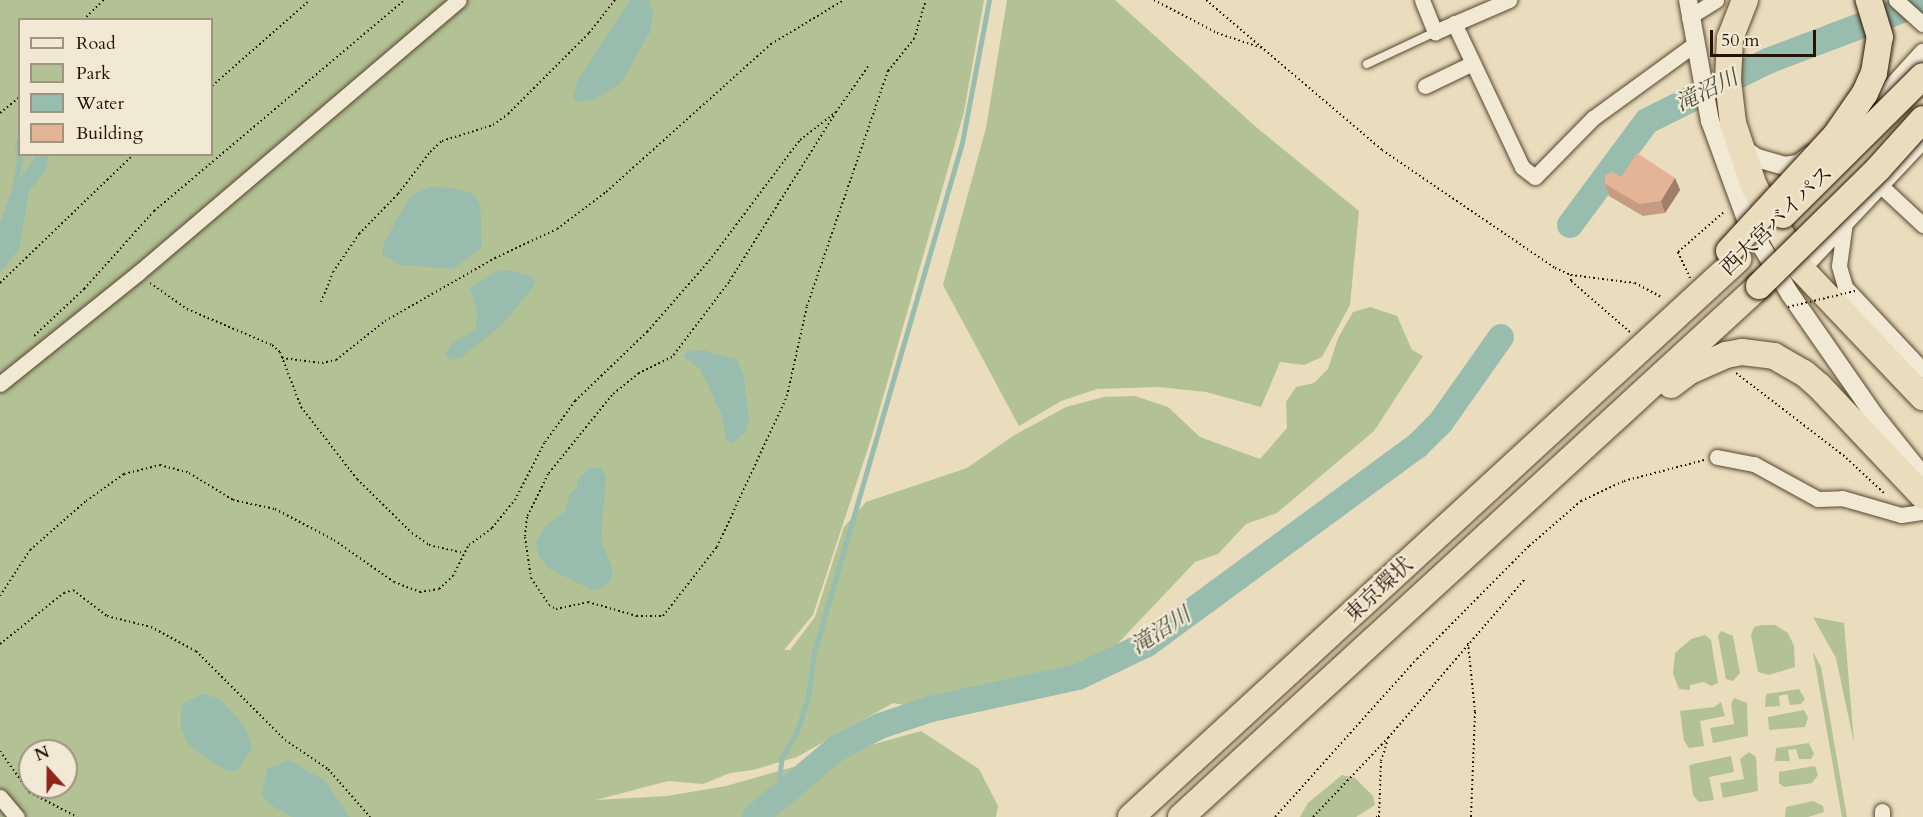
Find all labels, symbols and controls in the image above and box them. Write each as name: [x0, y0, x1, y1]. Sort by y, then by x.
legend: [18, 18, 213, 156]
scale bar: [1713, 18, 1820, 56]
text: 50 m: [1721, 28, 1760, 53]
text: Road: [76, 31, 116, 56]
text: Park: [76, 61, 111, 86]
water label: 滝沼川: [1672, 65, 1742, 117]
text: Water: [76, 91, 124, 116]
text: Building: [76, 121, 143, 146]
street label: 西大宮バイパス: [1715, 161, 1839, 281]
street label: 東京環状: [1340, 552, 1418, 628]
water label: 滝沼川: [1126, 602, 1196, 660]
north arrow: [18, 739, 78, 799]
text: N: [32, 741, 53, 767]

